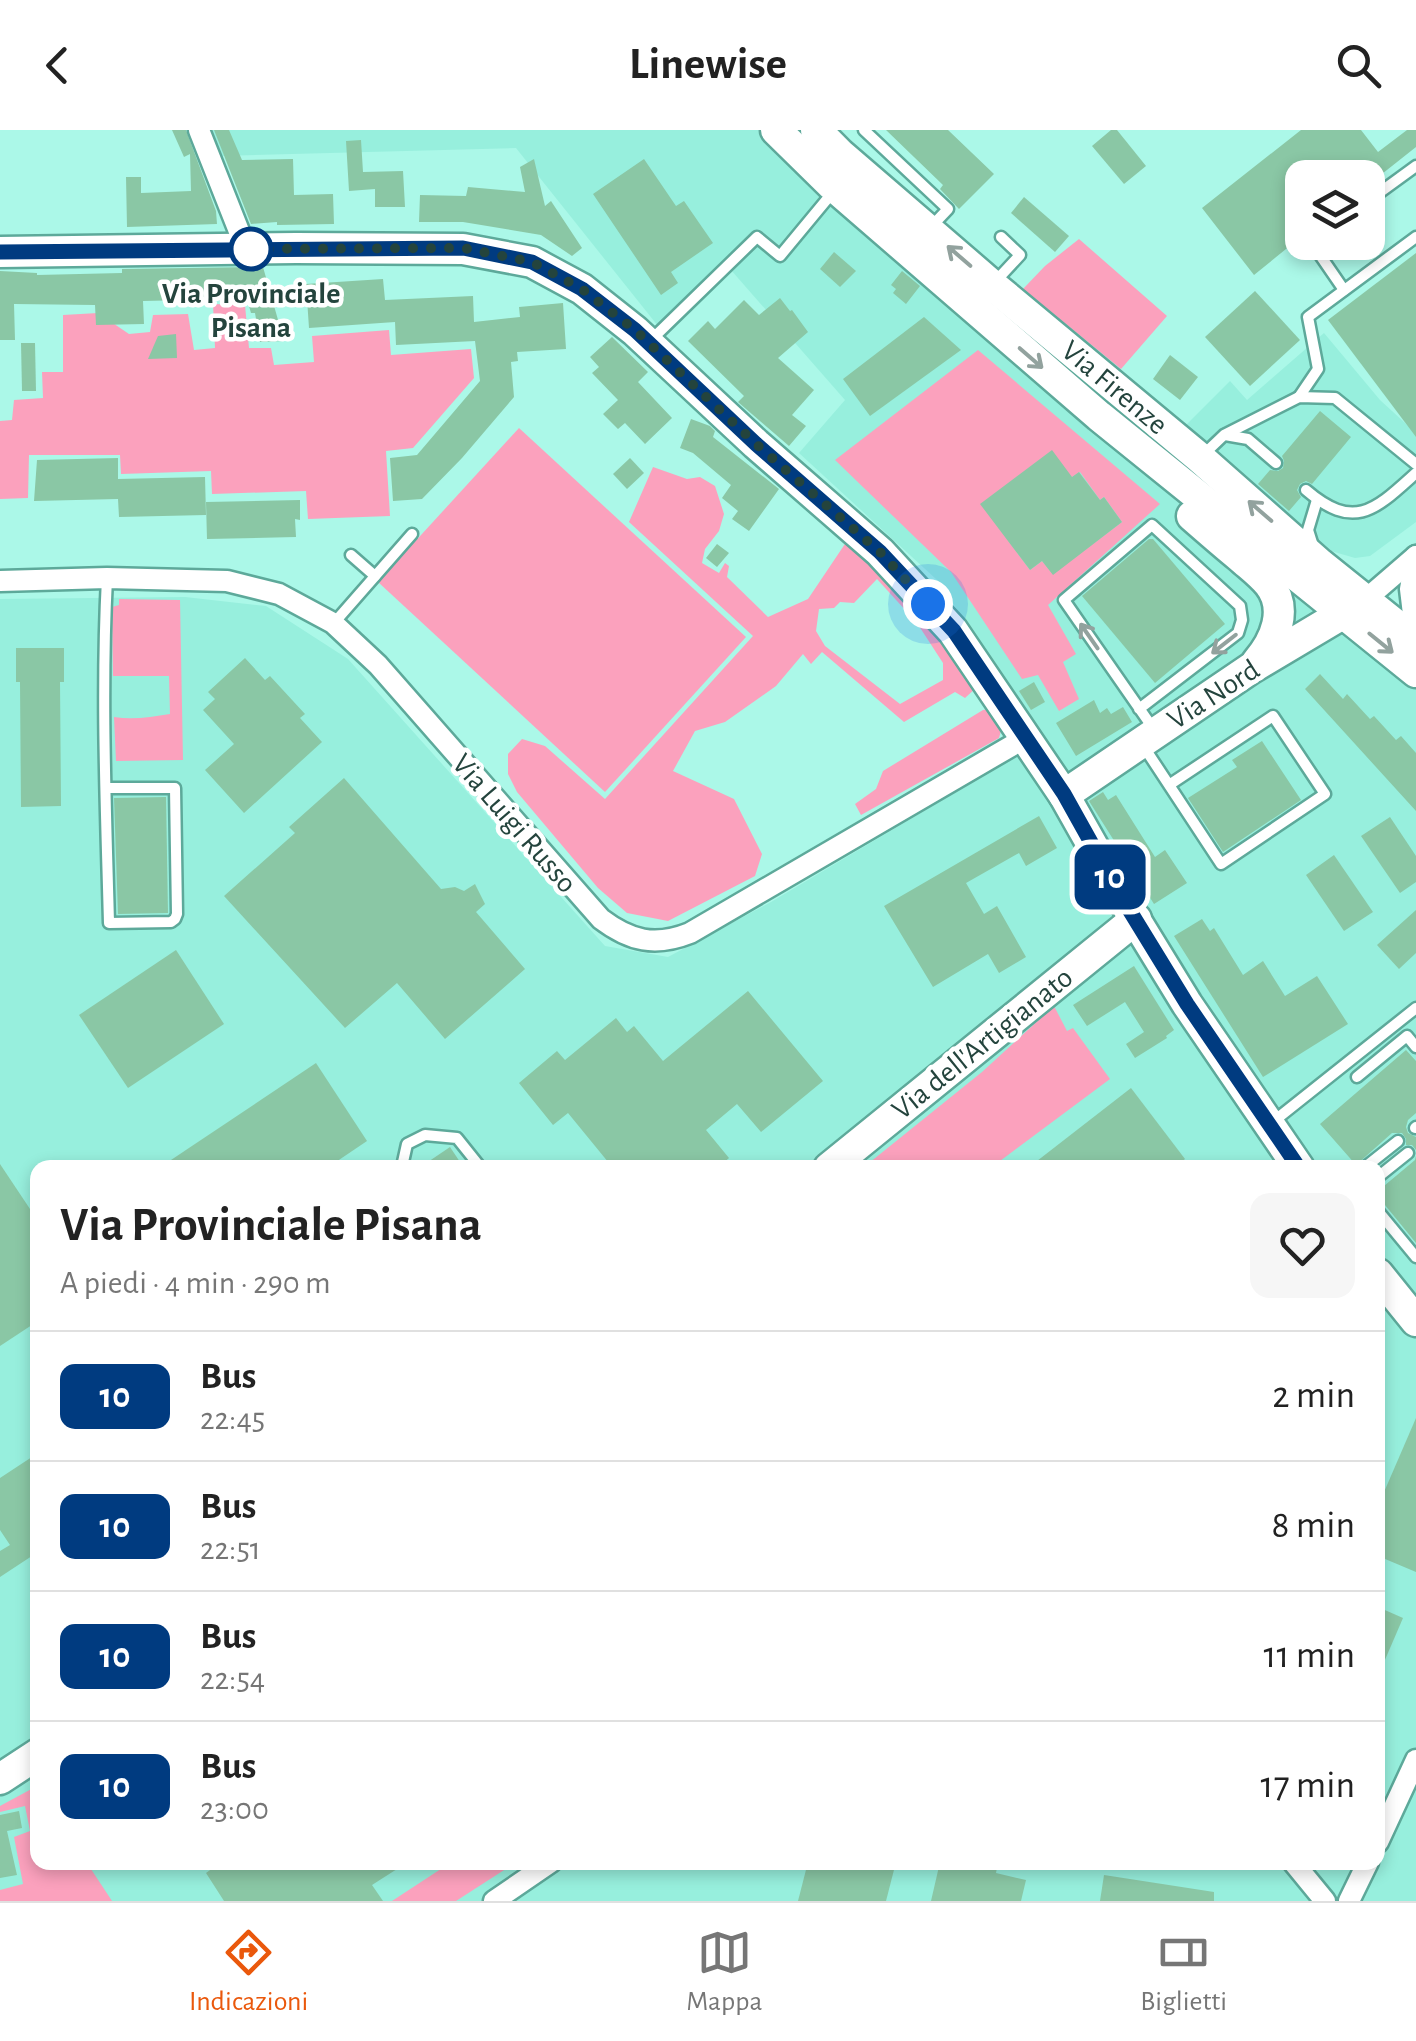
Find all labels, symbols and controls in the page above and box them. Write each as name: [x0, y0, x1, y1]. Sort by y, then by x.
icon: back: [30, 38, 85, 93]
icon: search: [1331, 38, 1386, 93]
text: Linewise: [629, 42, 787, 87]
map controls: [1285, 160, 1385, 260]
button: layers: [1285, 160, 1385, 260]
marker: Via Provinciale Pisana: [230, 228, 272, 270]
one-way arrow: [947, 245, 972, 268]
place label: Via Provinciale Pisana: [162, 279, 340, 343]
street label: Via Firenze: [1056, 335, 1173, 440]
one-way arrow: [1018, 346, 1044, 368]
one-way arrow: [1248, 500, 1273, 523]
your location: [903, 579, 953, 629]
one-way arrow: [1079, 623, 1100, 650]
one-way arrow: [1367, 632, 1393, 654]
one-way arrow: [1211, 633, 1238, 654]
street label: Via Nord: [1162, 654, 1265, 735]
street label: Via Luigi Russo: [446, 748, 582, 899]
line badge: 10: [1065, 844, 1155, 910]
text: 10: [1095, 860, 1125, 895]
street label: Via dell'Artigianato: [887, 962, 1079, 1125]
button: heart: [1250, 1193, 1355, 1298]
text: Via Provinciale Pisana: [60, 1202, 482, 1250]
text: A piedi · 4 min · 290 m: [60, 1267, 331, 1299]
text: Bus: [200, 1358, 256, 1396]
text: 2 min: [1272, 1377, 1355, 1415]
text: 10: [100, 1379, 130, 1414]
text: 22:45: [200, 1403, 265, 1435]
text: Bus: [200, 1488, 256, 1526]
text: 8 min: [1272, 1507, 1355, 1545]
text: 10: [100, 1509, 130, 1544]
text: 22:51: [200, 1533, 261, 1565]
text: Bus: [200, 1618, 256, 1656]
text: 11 min: [1263, 1637, 1355, 1675]
text: 10: [100, 1639, 130, 1674]
text: 22:54: [200, 1663, 265, 1695]
text: Bus: [200, 1748, 256, 1786]
text: 17 min: [1261, 1767, 1355, 1805]
text: 10: [100, 1769, 130, 1804]
text: 23:00: [200, 1793, 269, 1825]
tab: Indicazioni: [189, 1925, 308, 2019]
tab: Mappa: [686, 1925, 762, 2019]
tab: Biglietti: [1140, 1925, 1227, 2019]

